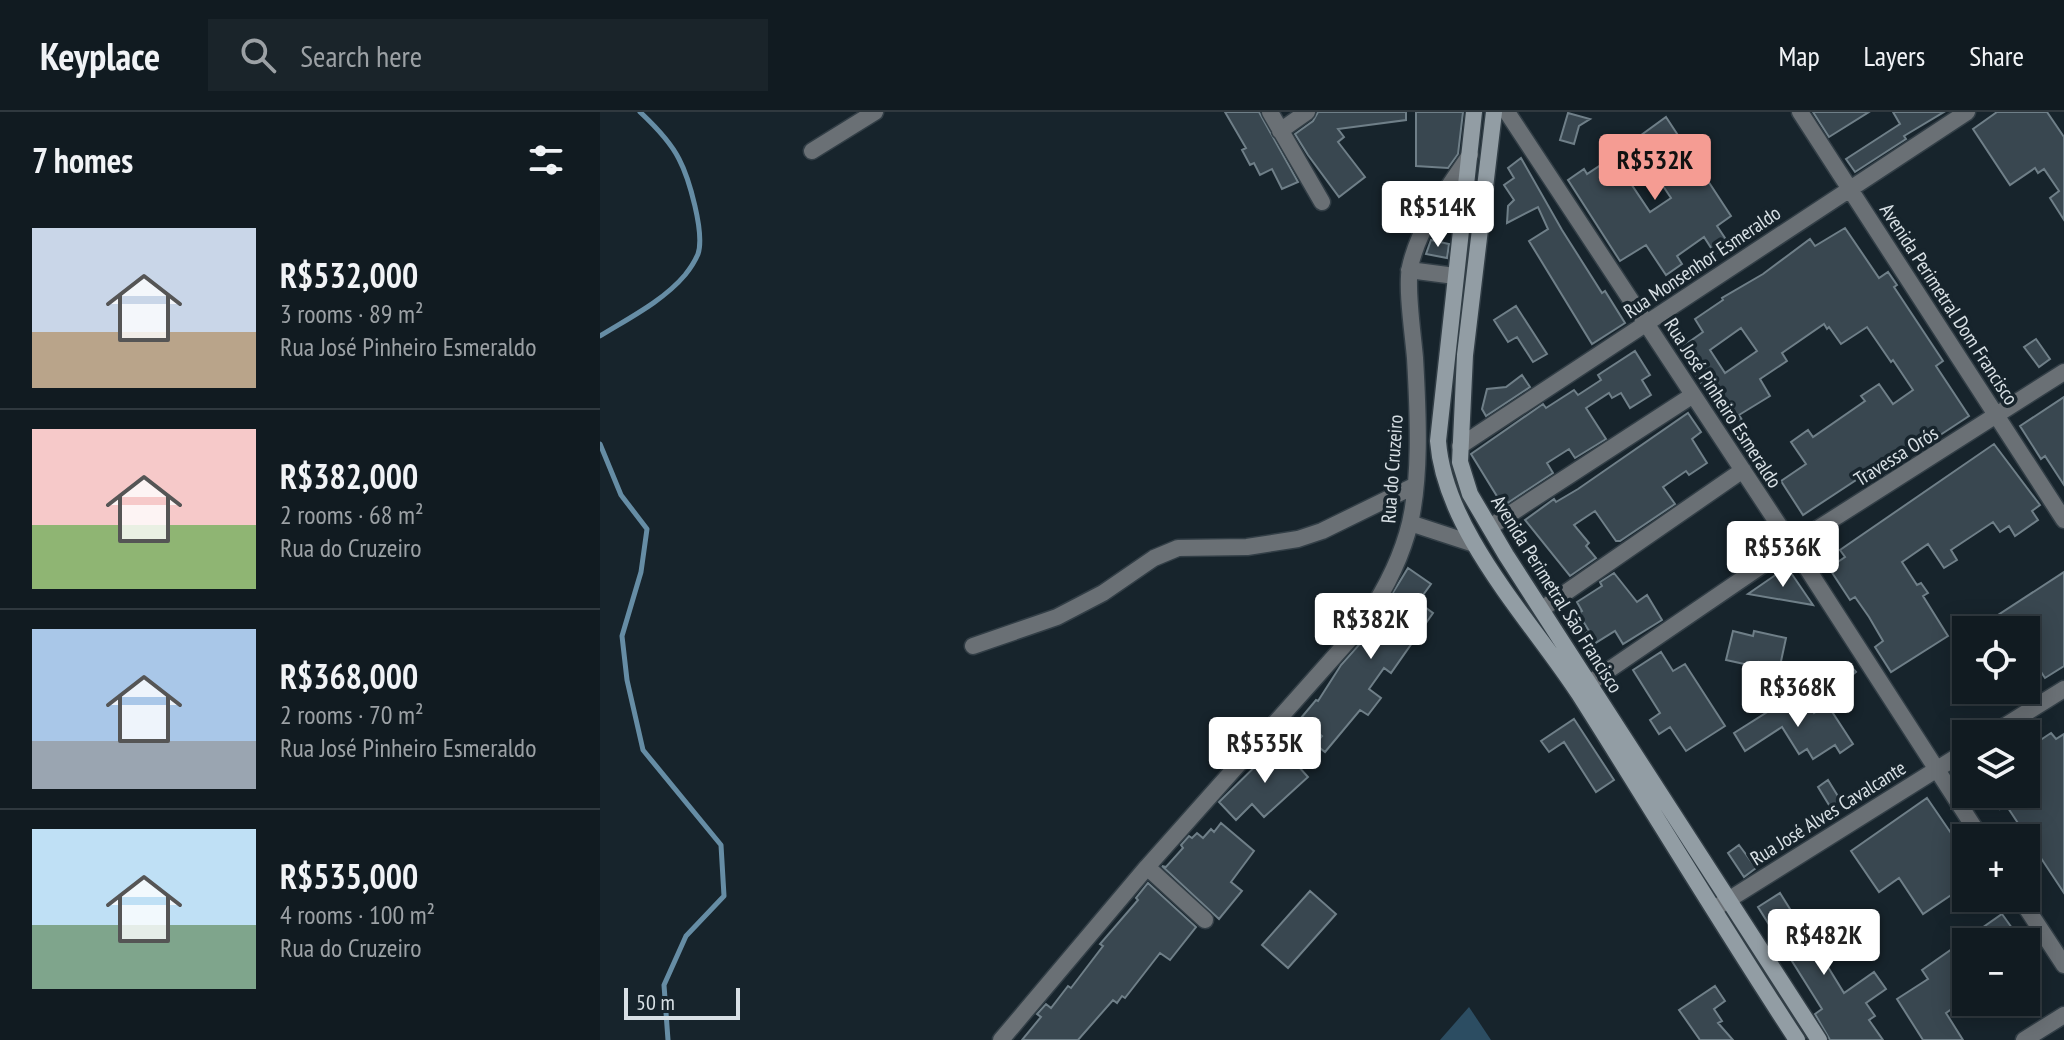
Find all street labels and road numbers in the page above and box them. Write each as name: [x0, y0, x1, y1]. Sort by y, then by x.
street label: Avenida Perimetral Dom Francisco: [1874, 198, 2024, 410]
street label: Rua Monsenhor Esmeraldo: [1619, 200, 1785, 324]
street label: Rua José Pinheiro Esmeraldo: [1658, 313, 1788, 493]
street label: Rua do Cruzeiro: [1375, 414, 1409, 524]
street label: Travessa Orós: [1849, 420, 1943, 492]
street label: Avenida Perimetral São Francisco: [1486, 490, 1628, 698]
street label: Rua José Alves Cavalcante: [1745, 755, 1911, 871]

